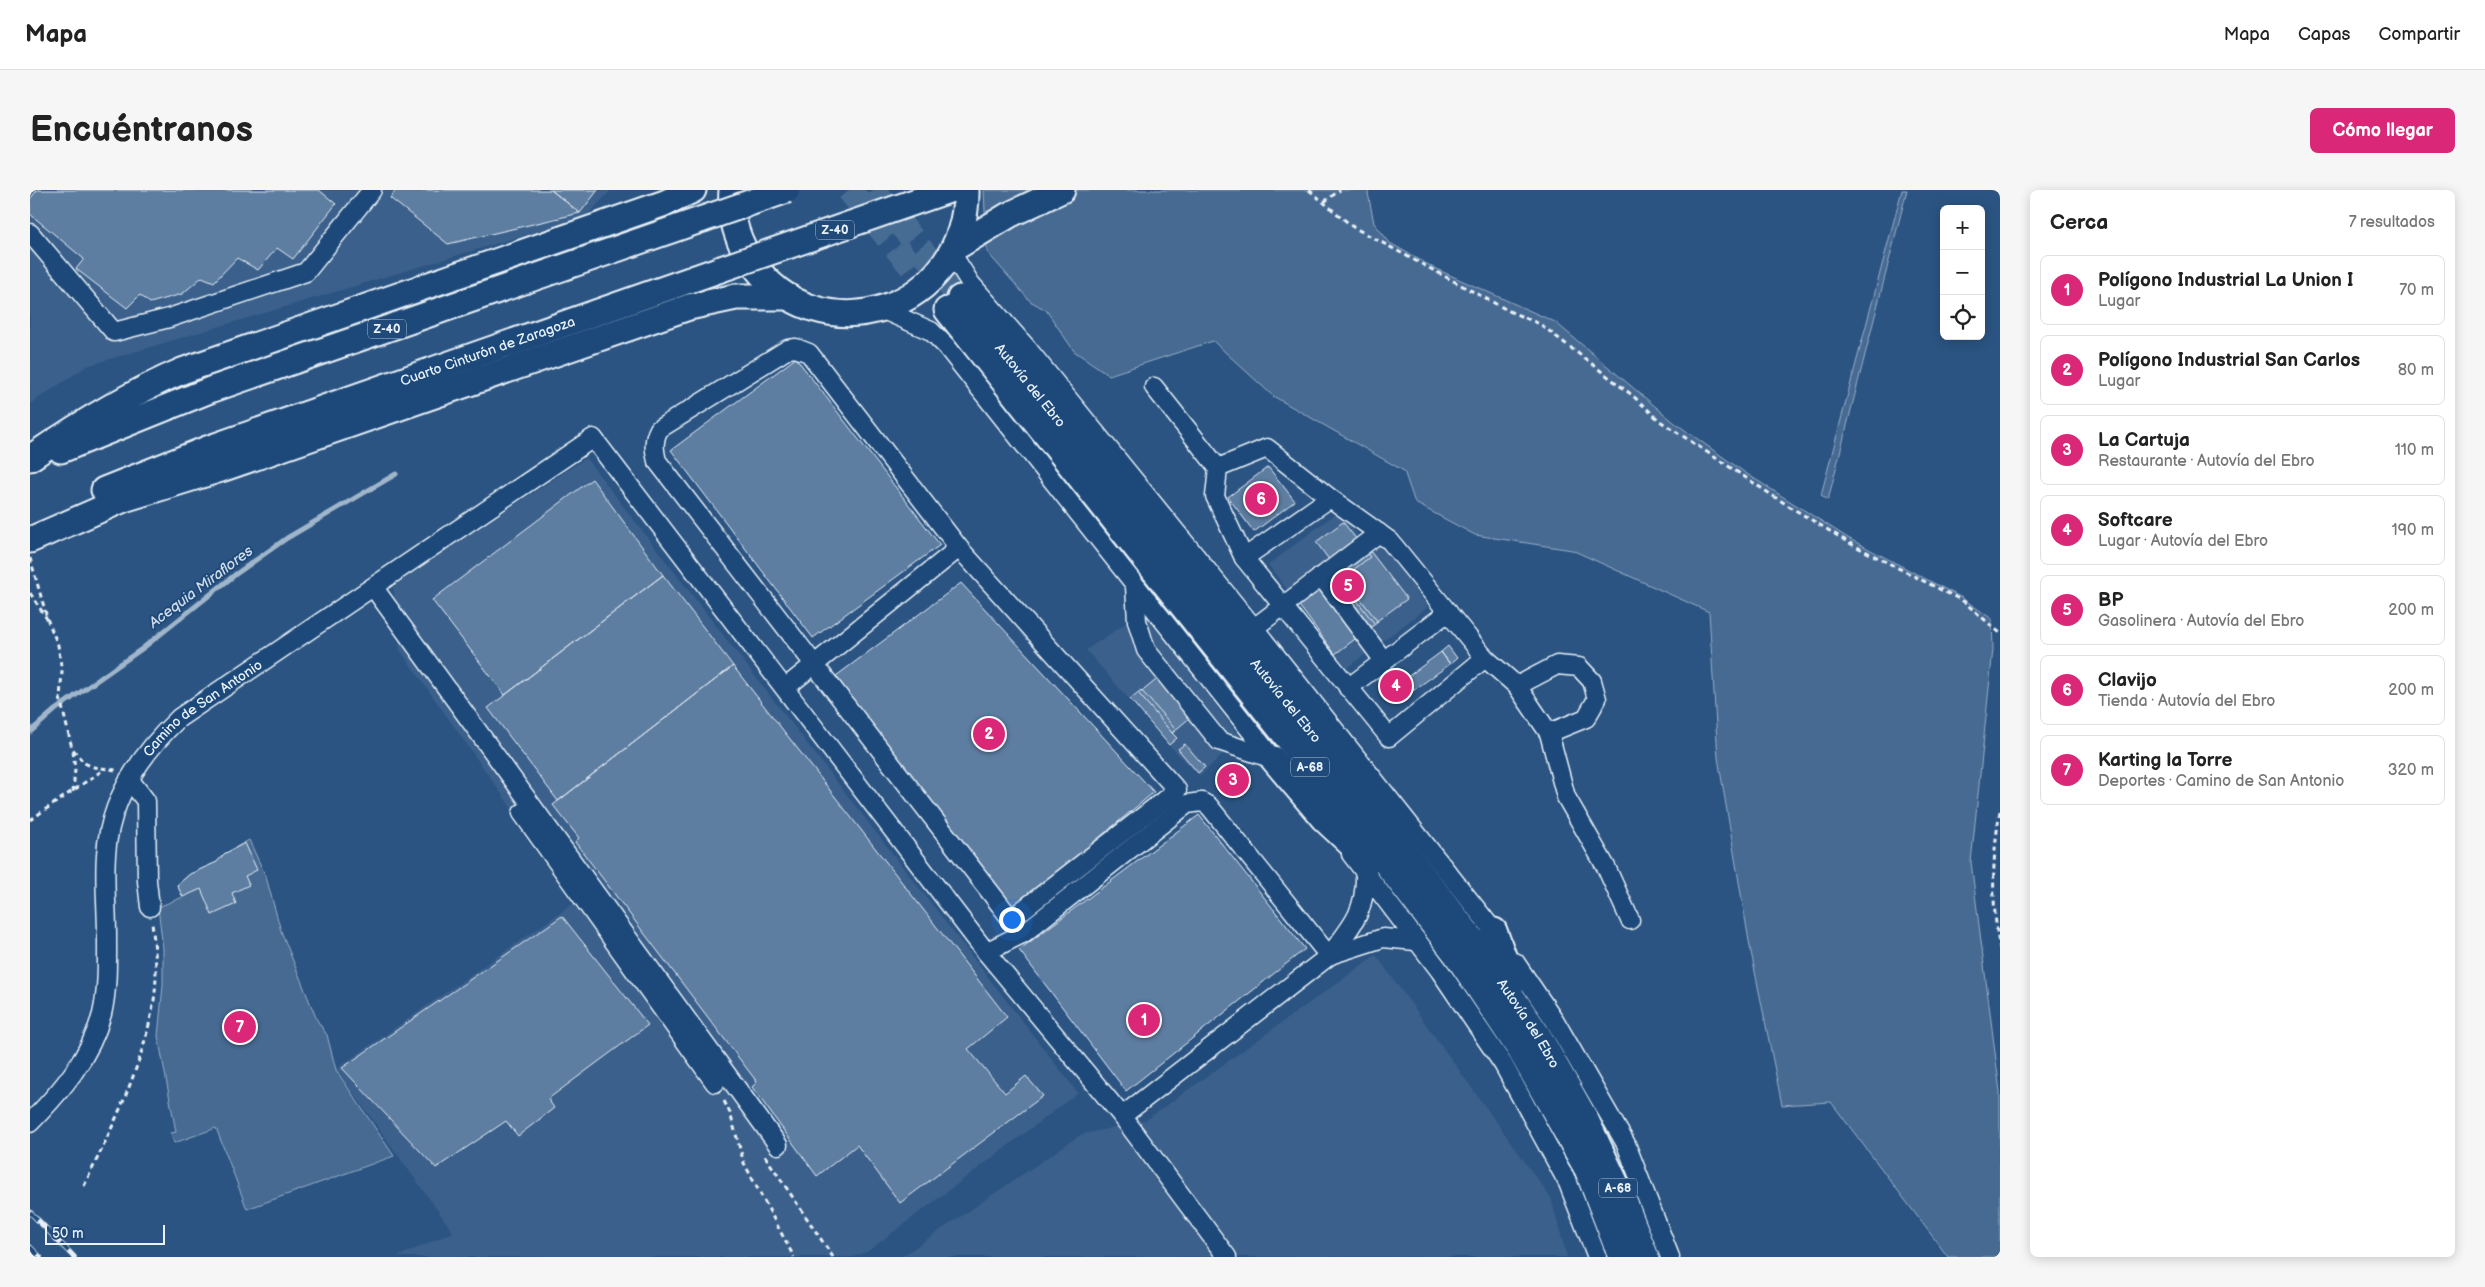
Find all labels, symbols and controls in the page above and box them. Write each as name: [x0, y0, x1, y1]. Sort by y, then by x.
text: Mapa: [25, 20, 87, 49]
text: Mapa: [2224, 24, 2270, 45]
text: Capas: [2298, 24, 2351, 45]
text: Compartir: [2379, 24, 2460, 45]
button: Cómo llegar: [2310, 108, 2455, 153]
text: Encuéntranos: [30, 109, 253, 152]
map controls: [1940, 205, 1985, 340]
button: +: [1940, 205, 1985, 250]
text: Cerca: [2050, 210, 2108, 235]
text: 7 resultados: [2349, 213, 2435, 232]
road number: Z-40: [816, 220, 854, 240]
button: −: [1940, 250, 1985, 295]
text: Polígono Industrial La Union I: [2098, 269, 2354, 292]
text: 1: [2064, 281, 2070, 300]
text: 70 m: [2399, 281, 2434, 300]
text: Lugar: [2098, 292, 2140, 311]
button: locate: [1940, 295, 1985, 340]
street label: Cuarto Cinturón de Zaragoza: [398, 312, 577, 389]
road number: Z-40: [368, 320, 406, 338]
street label: Autovía del Ebro: [992, 340, 1070, 430]
text: Polígono Industrial San Carlos: [2098, 349, 2360, 372]
text: 2: [2062, 361, 2072, 380]
text: 80 m: [2398, 361, 2434, 380]
text: Lugar: [2098, 372, 2140, 391]
text: La Cartuja: [2098, 429, 2190, 452]
text: 3: [2062, 441, 2072, 460]
text: 110 m: [2395, 441, 2434, 460]
text: Restaurante · Autovía del Ebro: [2098, 452, 2315, 471]
pin: 6: [1245, 480, 1277, 518]
text: Softcare: [2098, 509, 2173, 532]
text: 4: [2062, 521, 2072, 540]
text: 190 m: [2392, 521, 2434, 540]
text: Lugar · Autovía del Ebro: [2098, 532, 2268, 551]
water label: Acequia Miraflores: [144, 541, 257, 633]
pin: 5: [1332, 567, 1364, 605]
text: BP: [2098, 589, 2123, 612]
text: 5: [2062, 601, 2072, 620]
text: 200 m: [2388, 601, 2434, 620]
text: Gasolinera · Autovía del Ebro: [2098, 612, 2304, 631]
street label: Autovía del Ebro: [1247, 655, 1325, 746]
street label: Camino de San Antonio: [139, 656, 265, 760]
pin: 4: [1380, 667, 1412, 705]
text: Clavijo: [2098, 669, 2157, 692]
text: 6: [2062, 681, 2072, 700]
text: 200 m: [2388, 681, 2434, 700]
text: Tienda · Autovía del Ebro: [2098, 692, 2275, 711]
pin: 2: [973, 715, 1005, 753]
text: Karting la Torre: [2098, 749, 2232, 772]
road number: A-68: [1291, 758, 1329, 776]
pin: 3: [1217, 761, 1249, 799]
text: 7: [2063, 761, 2071, 780]
text: 320 m: [2388, 761, 2434, 780]
text: Deportes · Camino de San Antonio: [2098, 772, 2344, 791]
your location: [999, 907, 1025, 933]
street label: Autovía del Ebro: [1494, 975, 1563, 1071]
pin: 1: [1128, 1001, 1160, 1039]
pin: 7: [224, 1008, 256, 1046]
road number: A-68: [1599, 1178, 1637, 1198]
scale bar: [45, 1222, 165, 1245]
text: 50 m: [52, 1225, 84, 1242]

